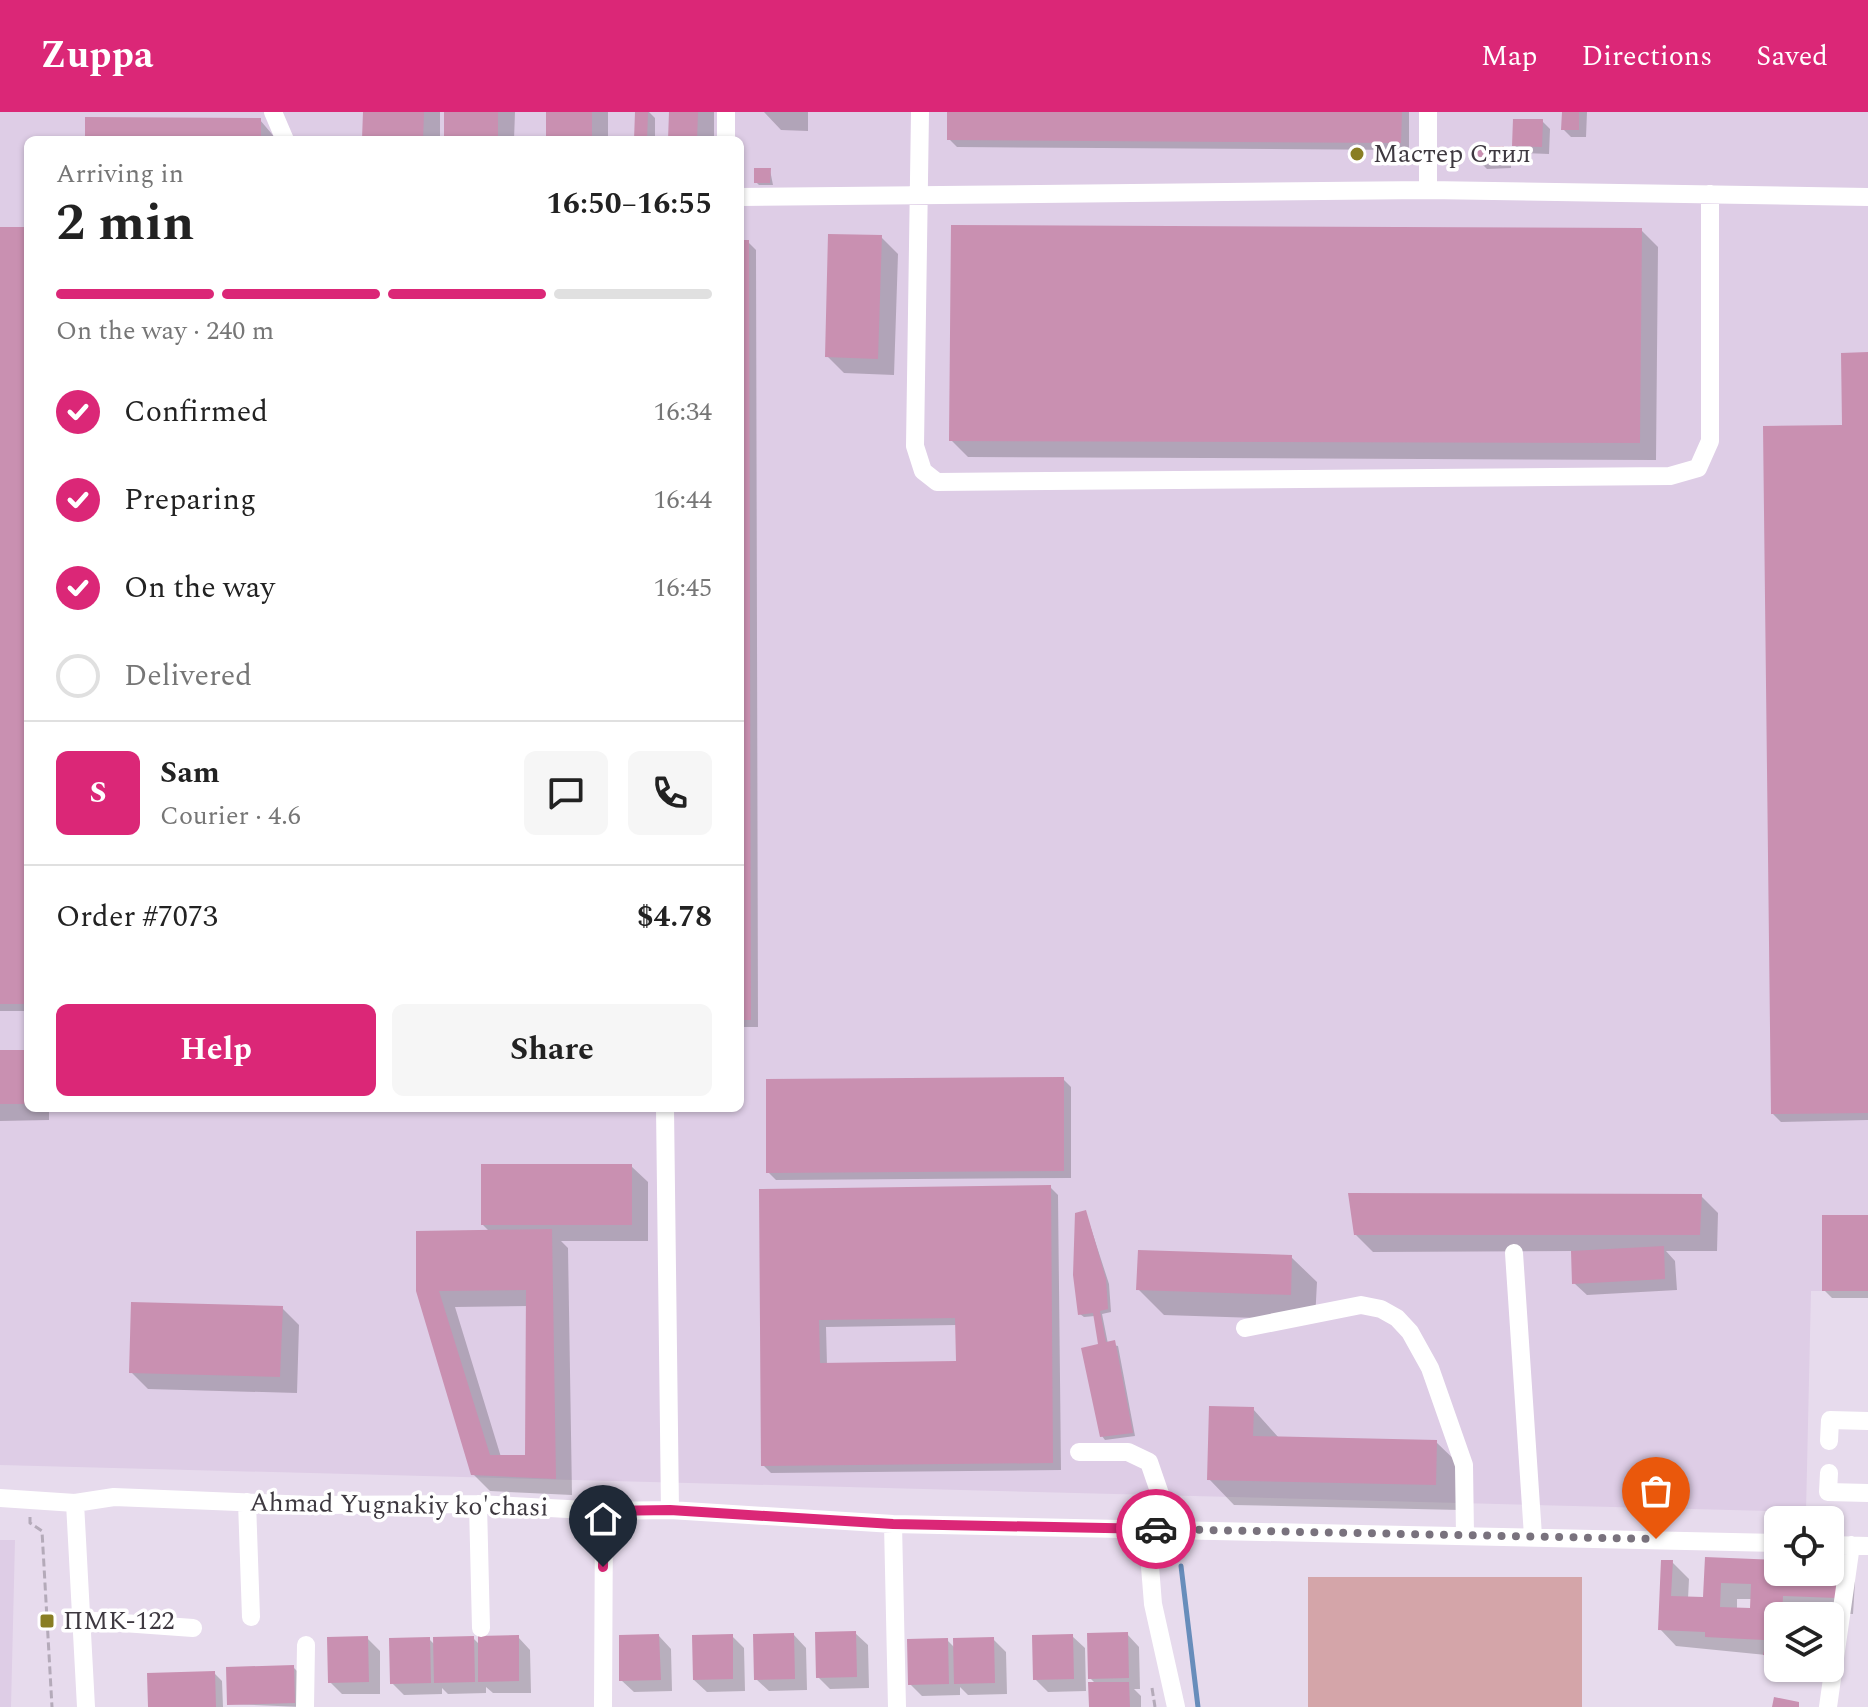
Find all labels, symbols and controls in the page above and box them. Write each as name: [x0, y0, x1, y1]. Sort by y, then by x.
text: Zuppa: [40, 27, 153, 85]
text: Map: [1481, 35, 1538, 78]
text: Directions: [1582, 35, 1712, 78]
text: Saved: [1756, 35, 1828, 78]
place label: Мастер Стил: [1373, 134, 1531, 174]
marker: Мастер Стил: [1348, 145, 1366, 163]
text: Arriving in: [56, 154, 184, 194]
text: 16:50–16:55: [546, 181, 712, 227]
text: 2 min: [56, 184, 194, 263]
text: On the way · 240 m: [56, 311, 274, 351]
text: Confirmed: [124, 389, 268, 435]
icon: check: [56, 390, 100, 434]
text: 16:34: [653, 392, 712, 432]
text: Preparing: [124, 477, 256, 523]
icon: check: [56, 478, 100, 522]
text: 16:44: [653, 480, 712, 520]
text: On the way: [124, 565, 275, 611]
icon: check: [56, 566, 100, 610]
text: 16:45: [653, 568, 712, 608]
text: Delivered: [124, 653, 252, 699]
text: Sam: [160, 750, 220, 796]
button: chat: [524, 751, 608, 835]
button: phone: [628, 751, 712, 835]
text: S: [89, 770, 107, 816]
text: Courier · 4.6: [160, 796, 301, 836]
text: Order #7073: [56, 894, 218, 940]
text: $4.78: [637, 894, 712, 940]
button: Help: [56, 1004, 376, 1096]
button: Share: [392, 1004, 712, 1096]
pin: [1622, 1457, 1690, 1539]
icon: bag: [1634, 1469, 1678, 1513]
street label: Ahmad Yugnakiy ko'chasi: [249, 1482, 549, 1528]
pin: [569, 1485, 637, 1567]
courier: [1116, 1489, 1196, 1569]
icon: home: [581, 1497, 625, 1541]
map controls: [1764, 1506, 1844, 1682]
button: locate: [1764, 1506, 1844, 1586]
icon: car: [1134, 1507, 1178, 1551]
place label: ПМК-122: [63, 1601, 175, 1641]
button: layers: [1764, 1602, 1844, 1682]
marker: ПМК-122: [38, 1612, 56, 1630]

